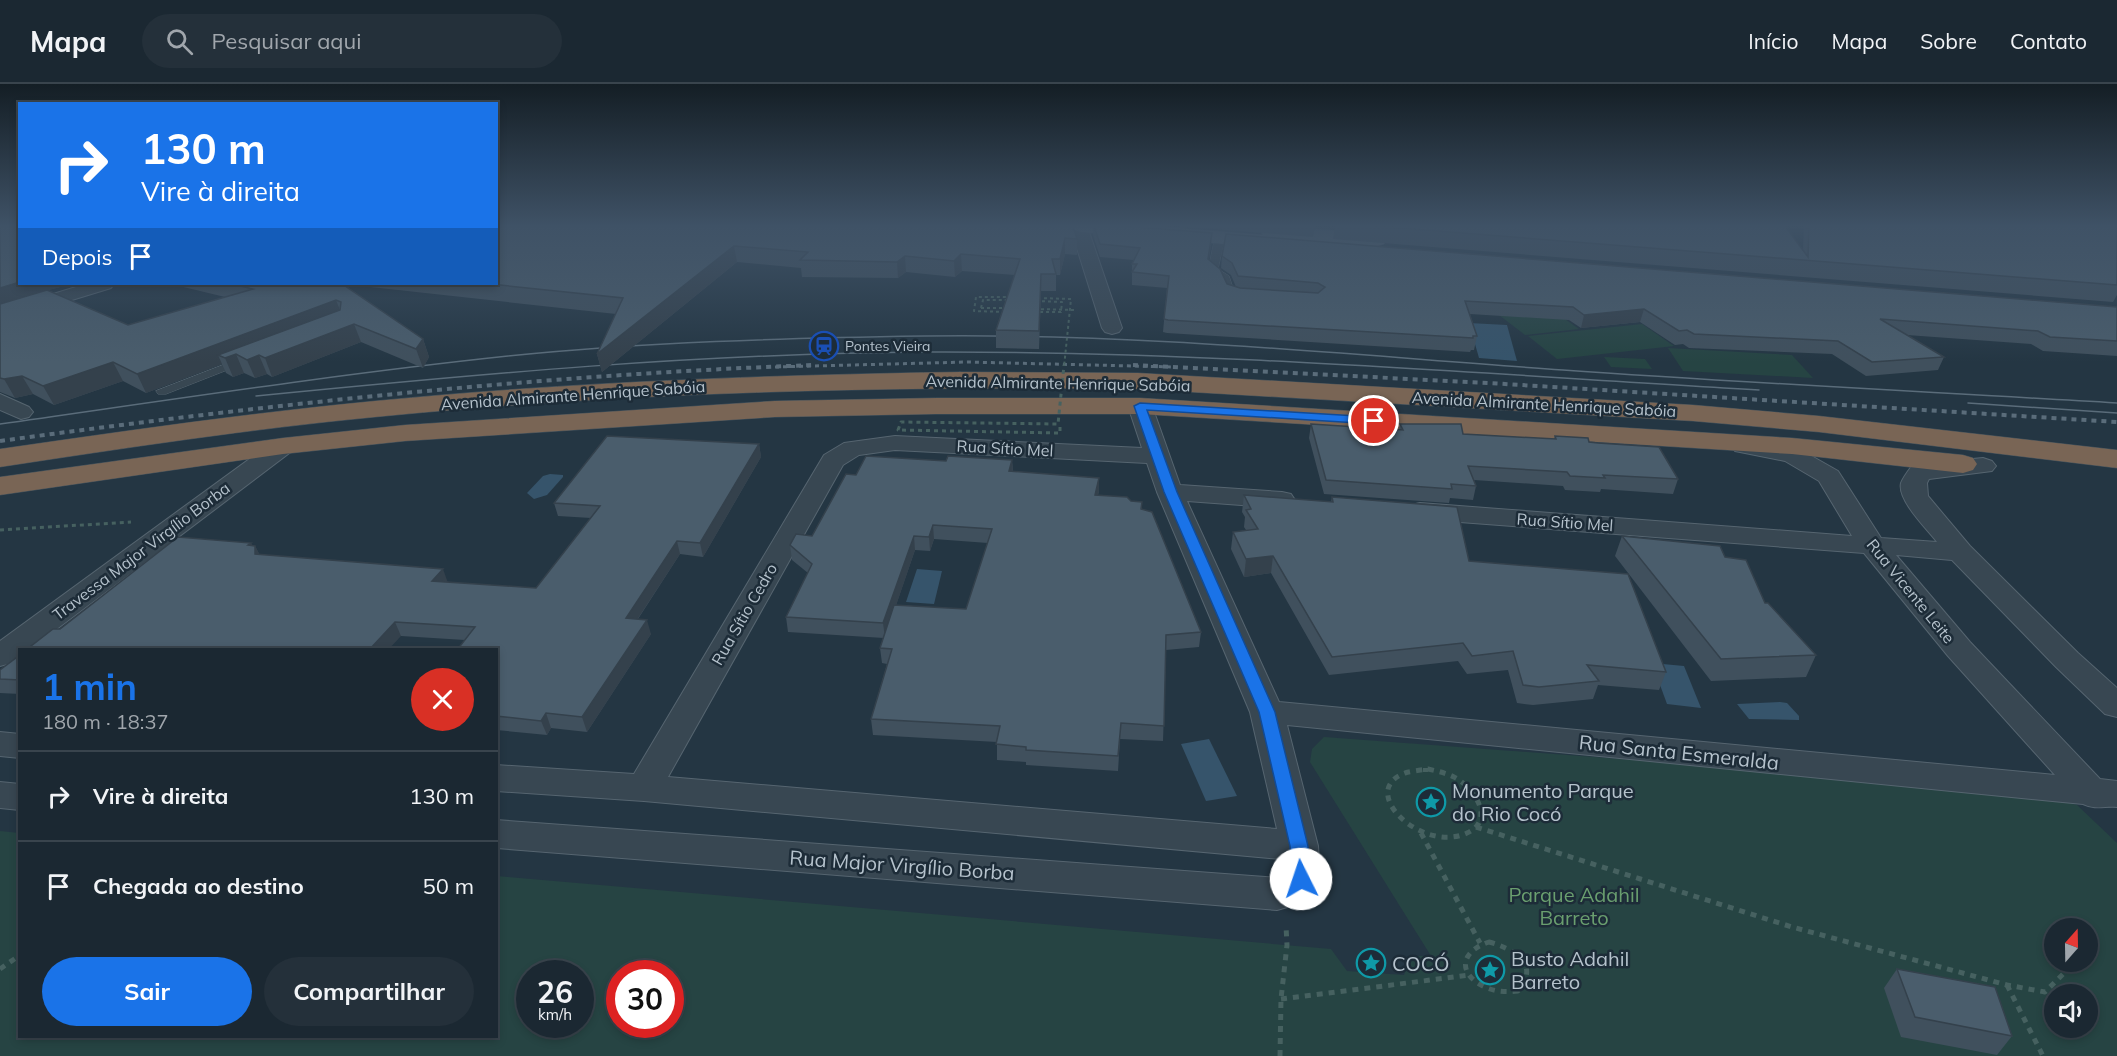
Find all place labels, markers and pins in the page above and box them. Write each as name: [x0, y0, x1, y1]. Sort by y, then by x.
station icon: Pontes Vieira: [808, 330, 840, 362]
place label: Pontes Vieira: [845, 337, 931, 355]
pin: [1348, 395, 1399, 446]
place label: Monumento Parque do Rio Cocó: [1452, 778, 1634, 826]
place icon: Monumento Parque do Rio Cocó: [1415, 786, 1447, 818]
place label: Busto Adahil Barreto: [1511, 946, 1629, 994]
place icon: COCÓ: [1355, 947, 1387, 979]
place label: COCÓ: [1392, 951, 1449, 976]
place icon: Busto Adahil Barreto: [1474, 954, 1506, 986]

